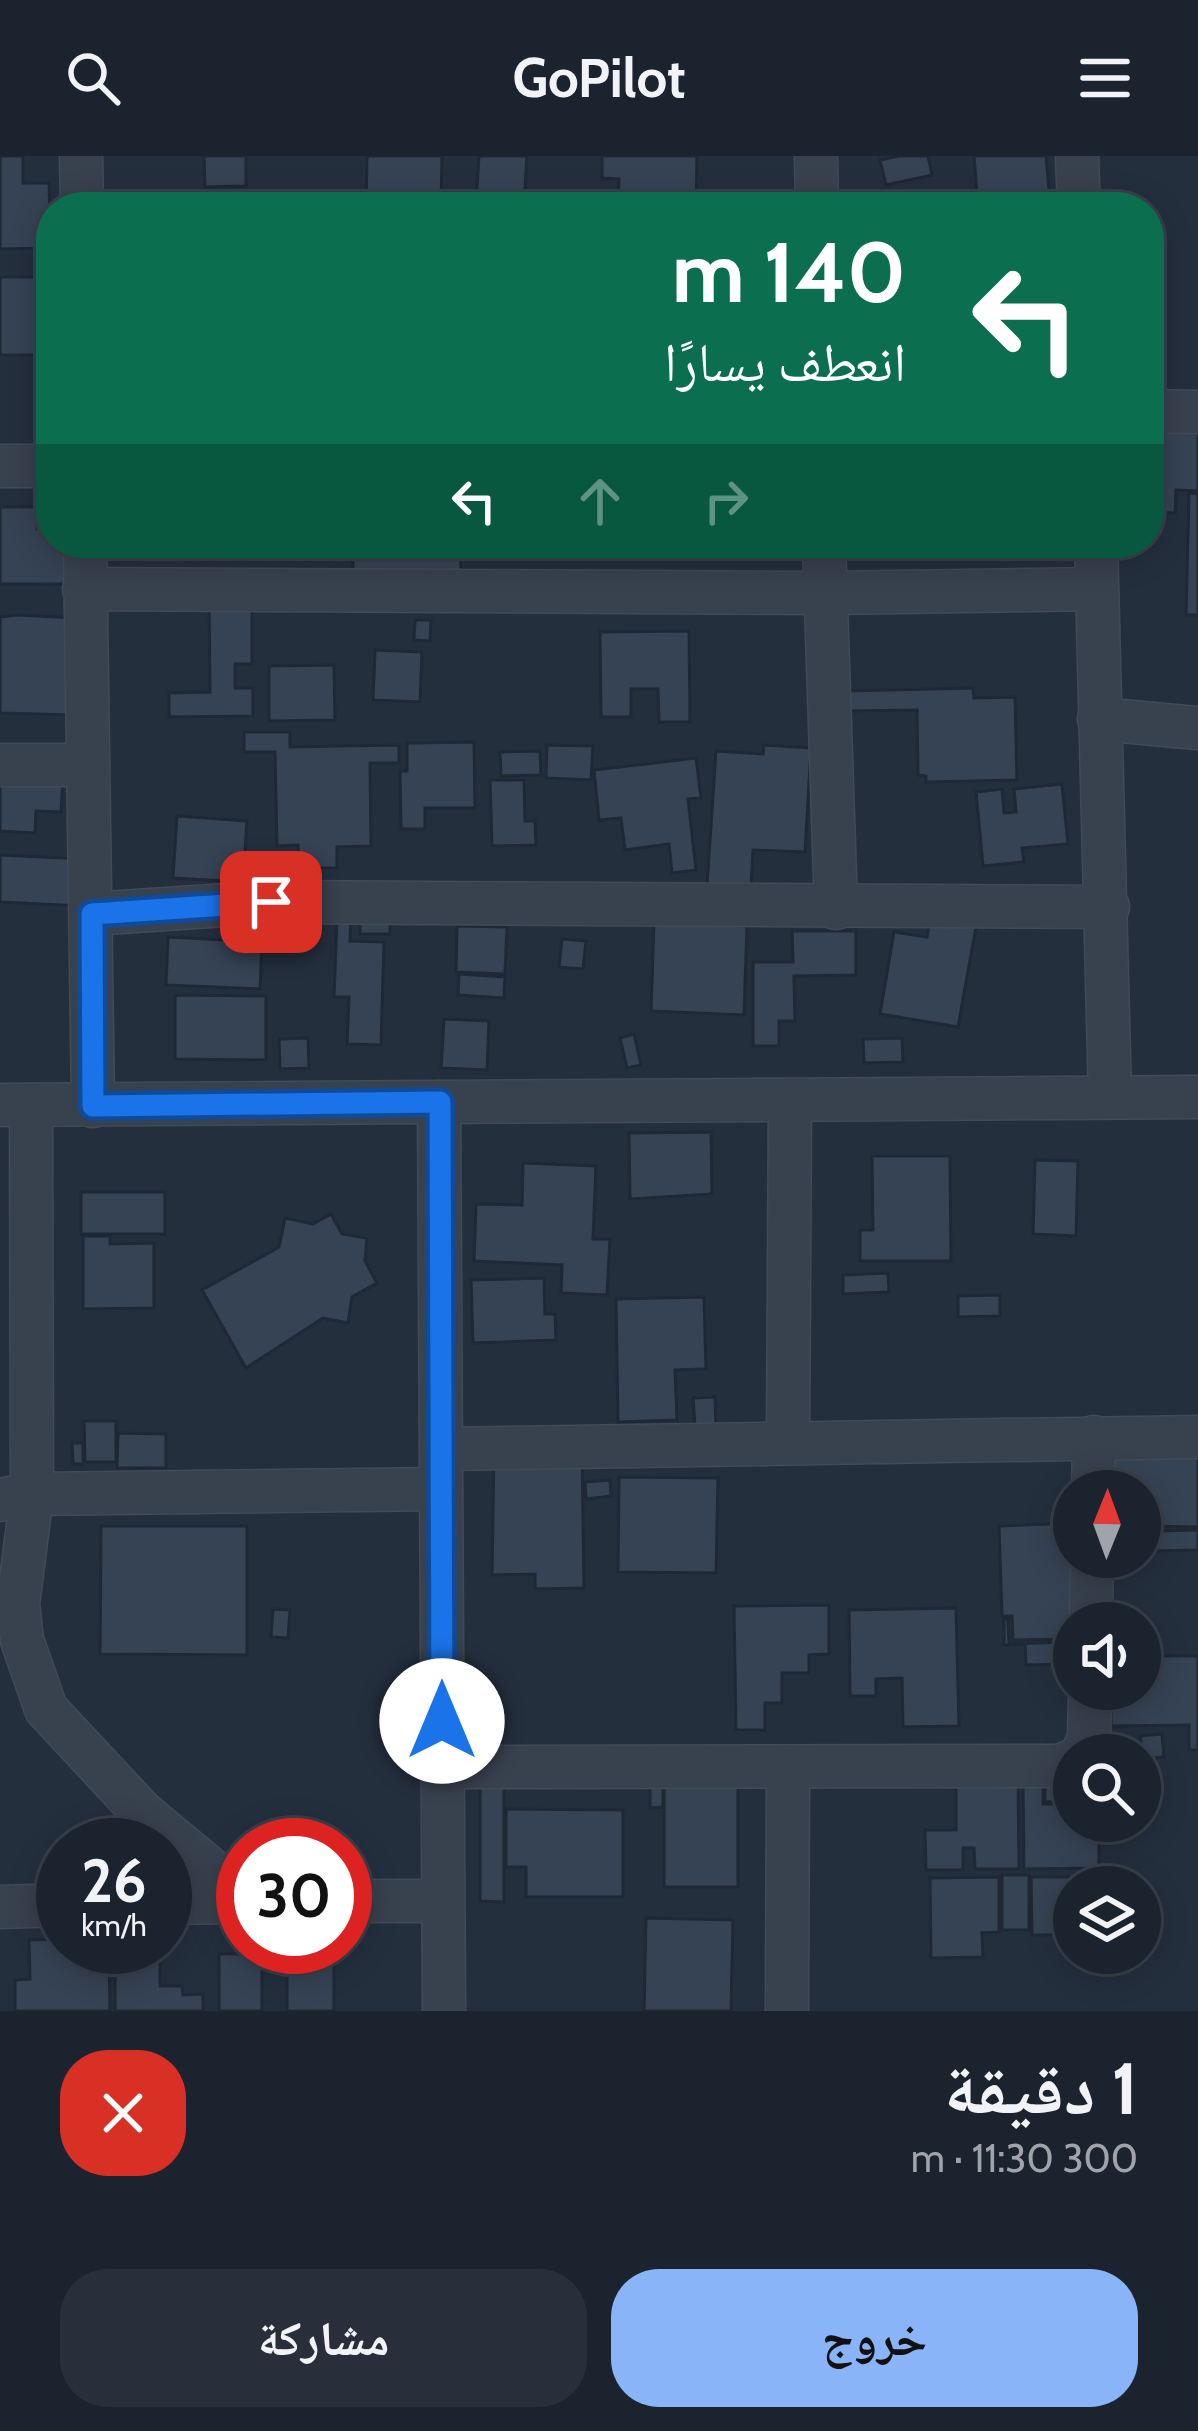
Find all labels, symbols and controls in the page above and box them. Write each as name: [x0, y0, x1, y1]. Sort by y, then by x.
icon: search: [60, 45, 126, 111]
text: GoPilot: [512, 45, 686, 111]
icon: menu: [1072, 45, 1138, 111]
text: 140 m: [672, 221, 906, 323]
icon: left: [948, 240, 1104, 396]
text: انعطف يسارًا: [664, 329, 906, 395]
icon: left: [441, 468, 507, 534]
icon: ahead: [567, 468, 633, 534]
icon: right: [693, 468, 759, 534]
pin: [220, 851, 322, 953]
icon: arrive: [238, 869, 304, 935]
north arrow: [1053, 1470, 1161, 1578]
map controls: [1053, 1470, 1161, 1974]
button: sound: [1053, 1602, 1161, 1710]
position arrow: [379, 1658, 505, 1784]
button: search: [1053, 1734, 1161, 1842]
speed limit sign: 30: [216, 1818, 372, 1974]
text: 26: [81, 1844, 147, 1917]
button: layers: [1053, 1866, 1161, 1974]
text: km/h: [81, 1907, 147, 1944]
text: 1 دقيقة: [944, 2045, 1138, 2132]
button: close: [60, 2050, 186, 2176]
text: 300 m · 11:30: [911, 2134, 1138, 2182]
button: مشاركة: [60, 2269, 587, 2407]
button: خروج: [611, 2269, 1138, 2407]

